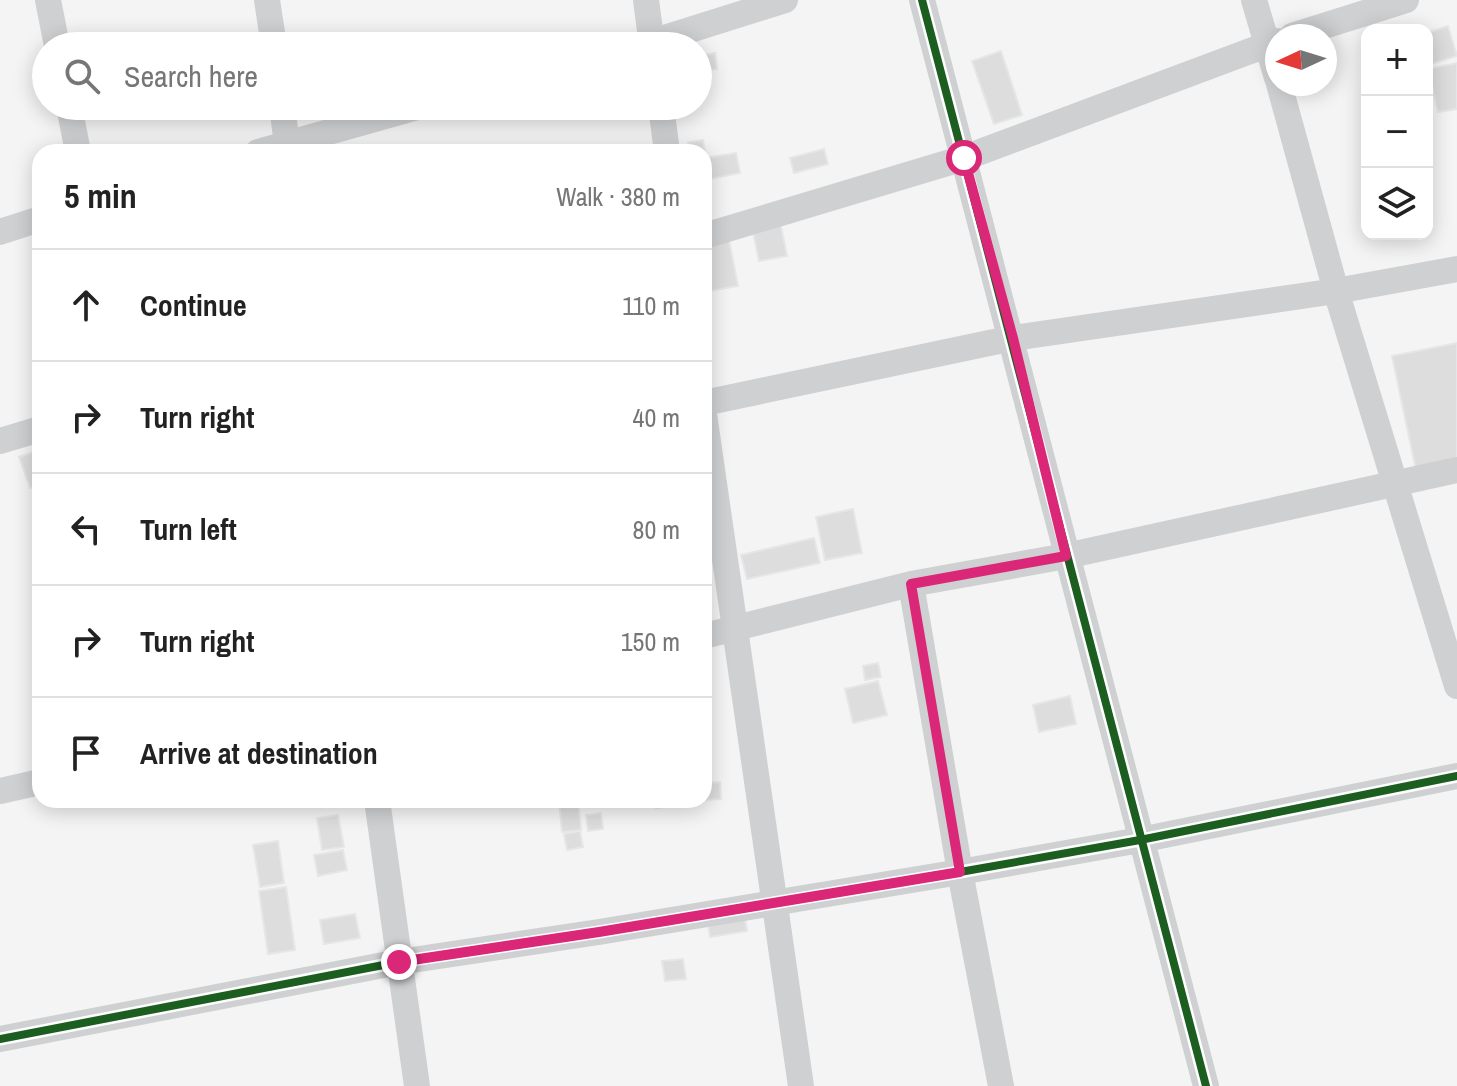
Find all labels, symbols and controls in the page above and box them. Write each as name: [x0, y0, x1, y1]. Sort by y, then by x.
north arrow: [1265, 24, 1337, 96]
map controls: [1361, 24, 1433, 240]
button: +: [1361, 24, 1433, 96]
search box: [32, 32, 712, 120]
icon: search: [60, 54, 104, 98]
text: Search here: [124, 56, 258, 96]
button: −: [1361, 96, 1433, 168]
route start: [946, 140, 982, 176]
button: layers: [1361, 168, 1433, 240]
text: 5 min: [64, 173, 137, 219]
text: Walk · 380 m: [556, 179, 680, 214]
icon: ahead: [64, 283, 108, 327]
text: Continue: [140, 285, 247, 325]
text: 110 m: [622, 288, 680, 323]
icon: right: [64, 395, 108, 439]
text: Turn right: [140, 397, 254, 437]
text: 40 m: [633, 400, 680, 435]
icon: left: [64, 507, 108, 551]
text: Turn left: [140, 509, 237, 549]
text: 80 m: [633, 512, 680, 547]
icon: right: [64, 619, 108, 663]
text: Turn right: [140, 621, 254, 661]
text: 150 m: [621, 624, 680, 659]
icon: arrive: [64, 731, 108, 775]
text: Arrive at destination: [140, 733, 378, 773]
route end: [381, 944, 417, 980]

